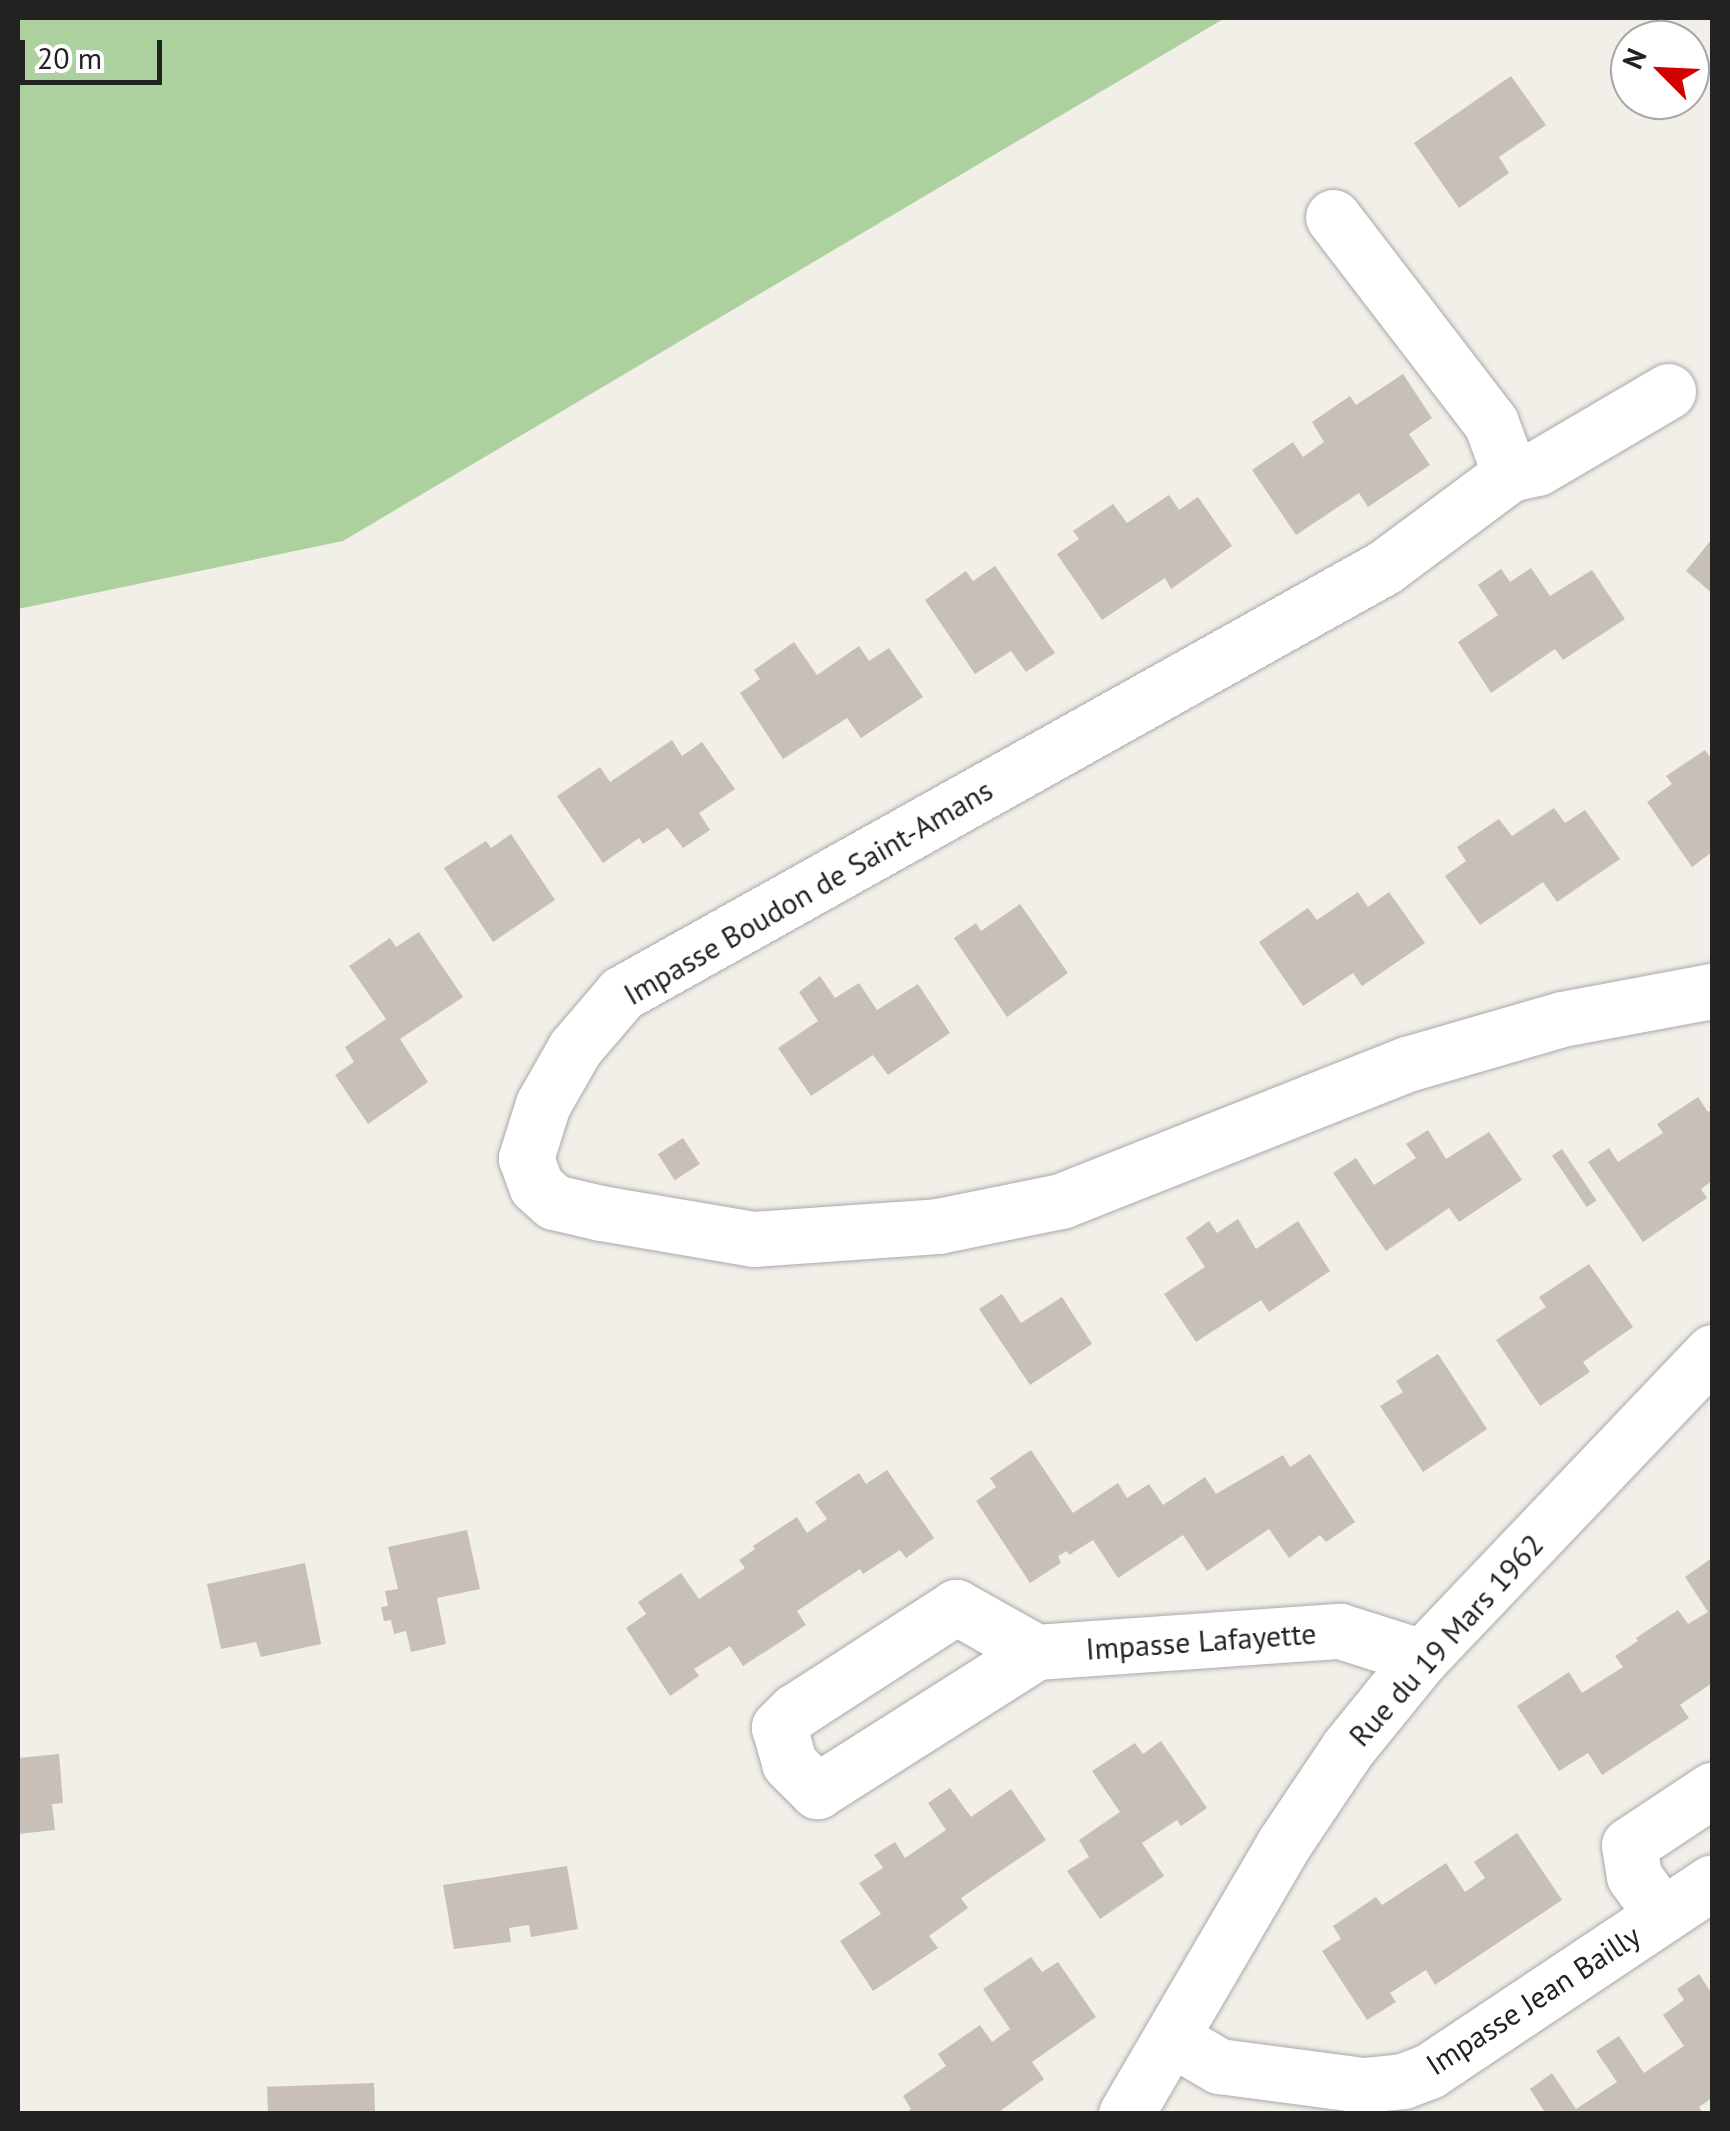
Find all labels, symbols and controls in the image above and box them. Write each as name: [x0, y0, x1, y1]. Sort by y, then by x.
scale bar: [25, 20, 168, 82]
north arrow: [1610, 20, 1710, 120]
text: 20 m: [37, 38, 102, 77]
text: N: [1613, 42, 1655, 74]
street label: Impasse Boudon de Saint-Amans: [617, 772, 999, 1012]
street label: Rue du 19 Mars 1962: [1341, 1527, 1551, 1753]
street label: Impasse Lafayette: [1084, 1615, 1318, 1667]
street label: Impasse Jean Bailly: [1419, 1917, 1647, 2083]

